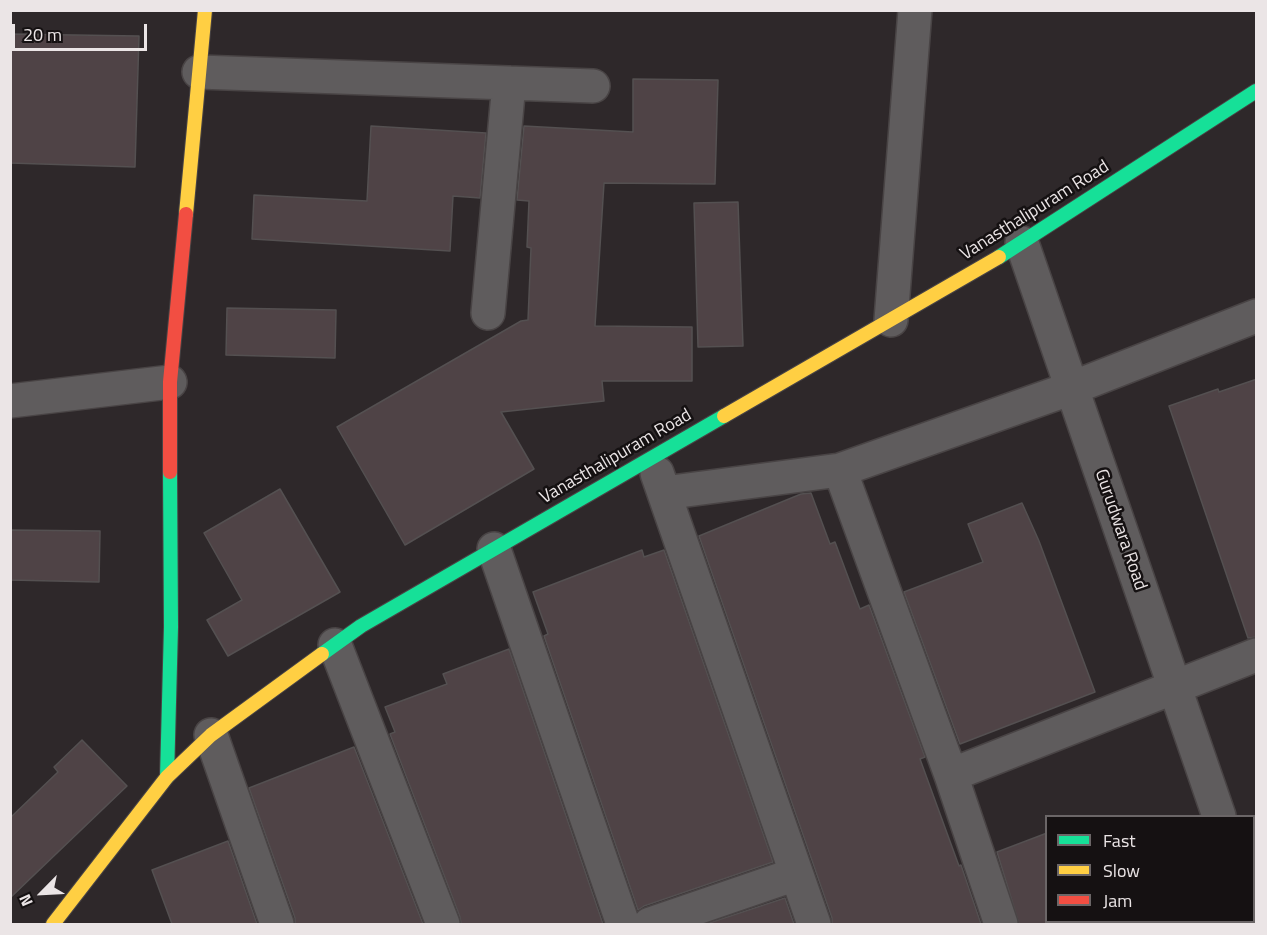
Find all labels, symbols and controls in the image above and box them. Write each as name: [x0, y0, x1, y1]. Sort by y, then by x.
scale bar: [15, 12, 150, 50]
text: 20 m: [23, 21, 62, 48]
street label: Vanasthalipuram Road: [957, 156, 1113, 266]
street label: Vanasthalipuram Road: [536, 405, 696, 509]
street label: Gurudwara Road: [1089, 467, 1151, 593]
legend: [1045, 815, 1255, 923]
text: Fast: [1103, 827, 1136, 854]
text: Slow: [1103, 857, 1140, 884]
north arrow: [12, 863, 72, 923]
text: Jam: [1103, 887, 1132, 914]
text: N: [12, 890, 39, 910]

